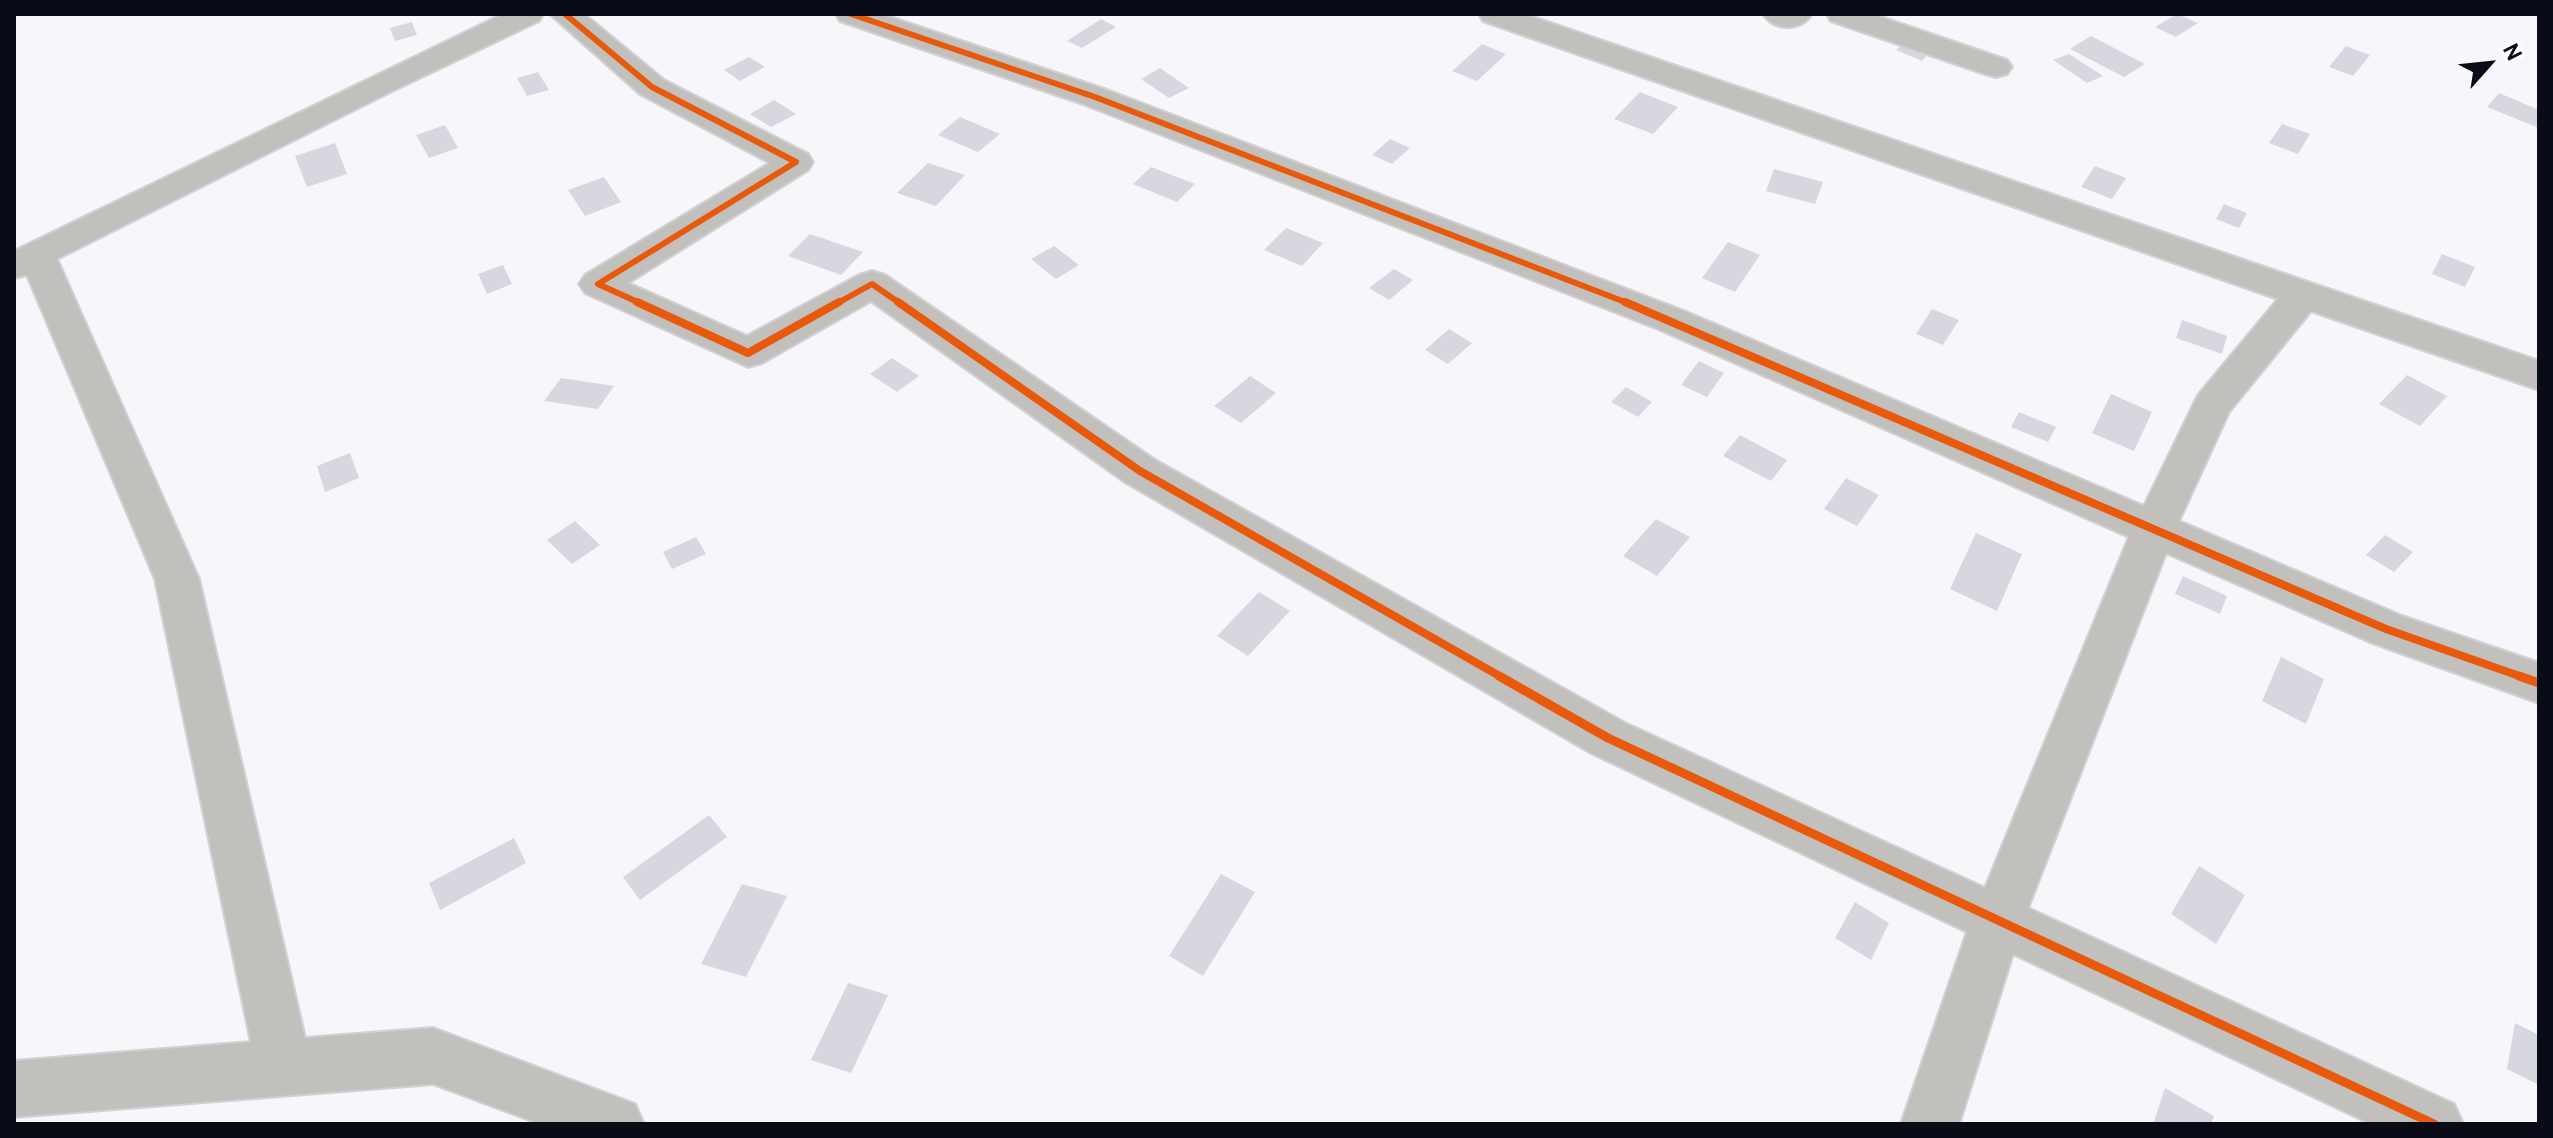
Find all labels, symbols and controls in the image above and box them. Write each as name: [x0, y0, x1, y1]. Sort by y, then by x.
north arrow: [2449, 24, 2529, 104]
text: N: [2495, 40, 2526, 66]

